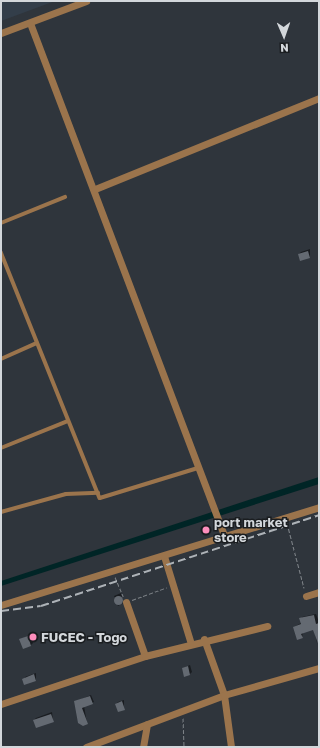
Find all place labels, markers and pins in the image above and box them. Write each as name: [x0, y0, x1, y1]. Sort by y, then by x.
place label: port market store: [214, 515, 288, 546]
marker: port market store: [201, 525, 211, 535]
place label: FUCEC - Togo: [41, 629, 127, 645]
marker: FUCEC - Togo: [28, 632, 38, 642]

